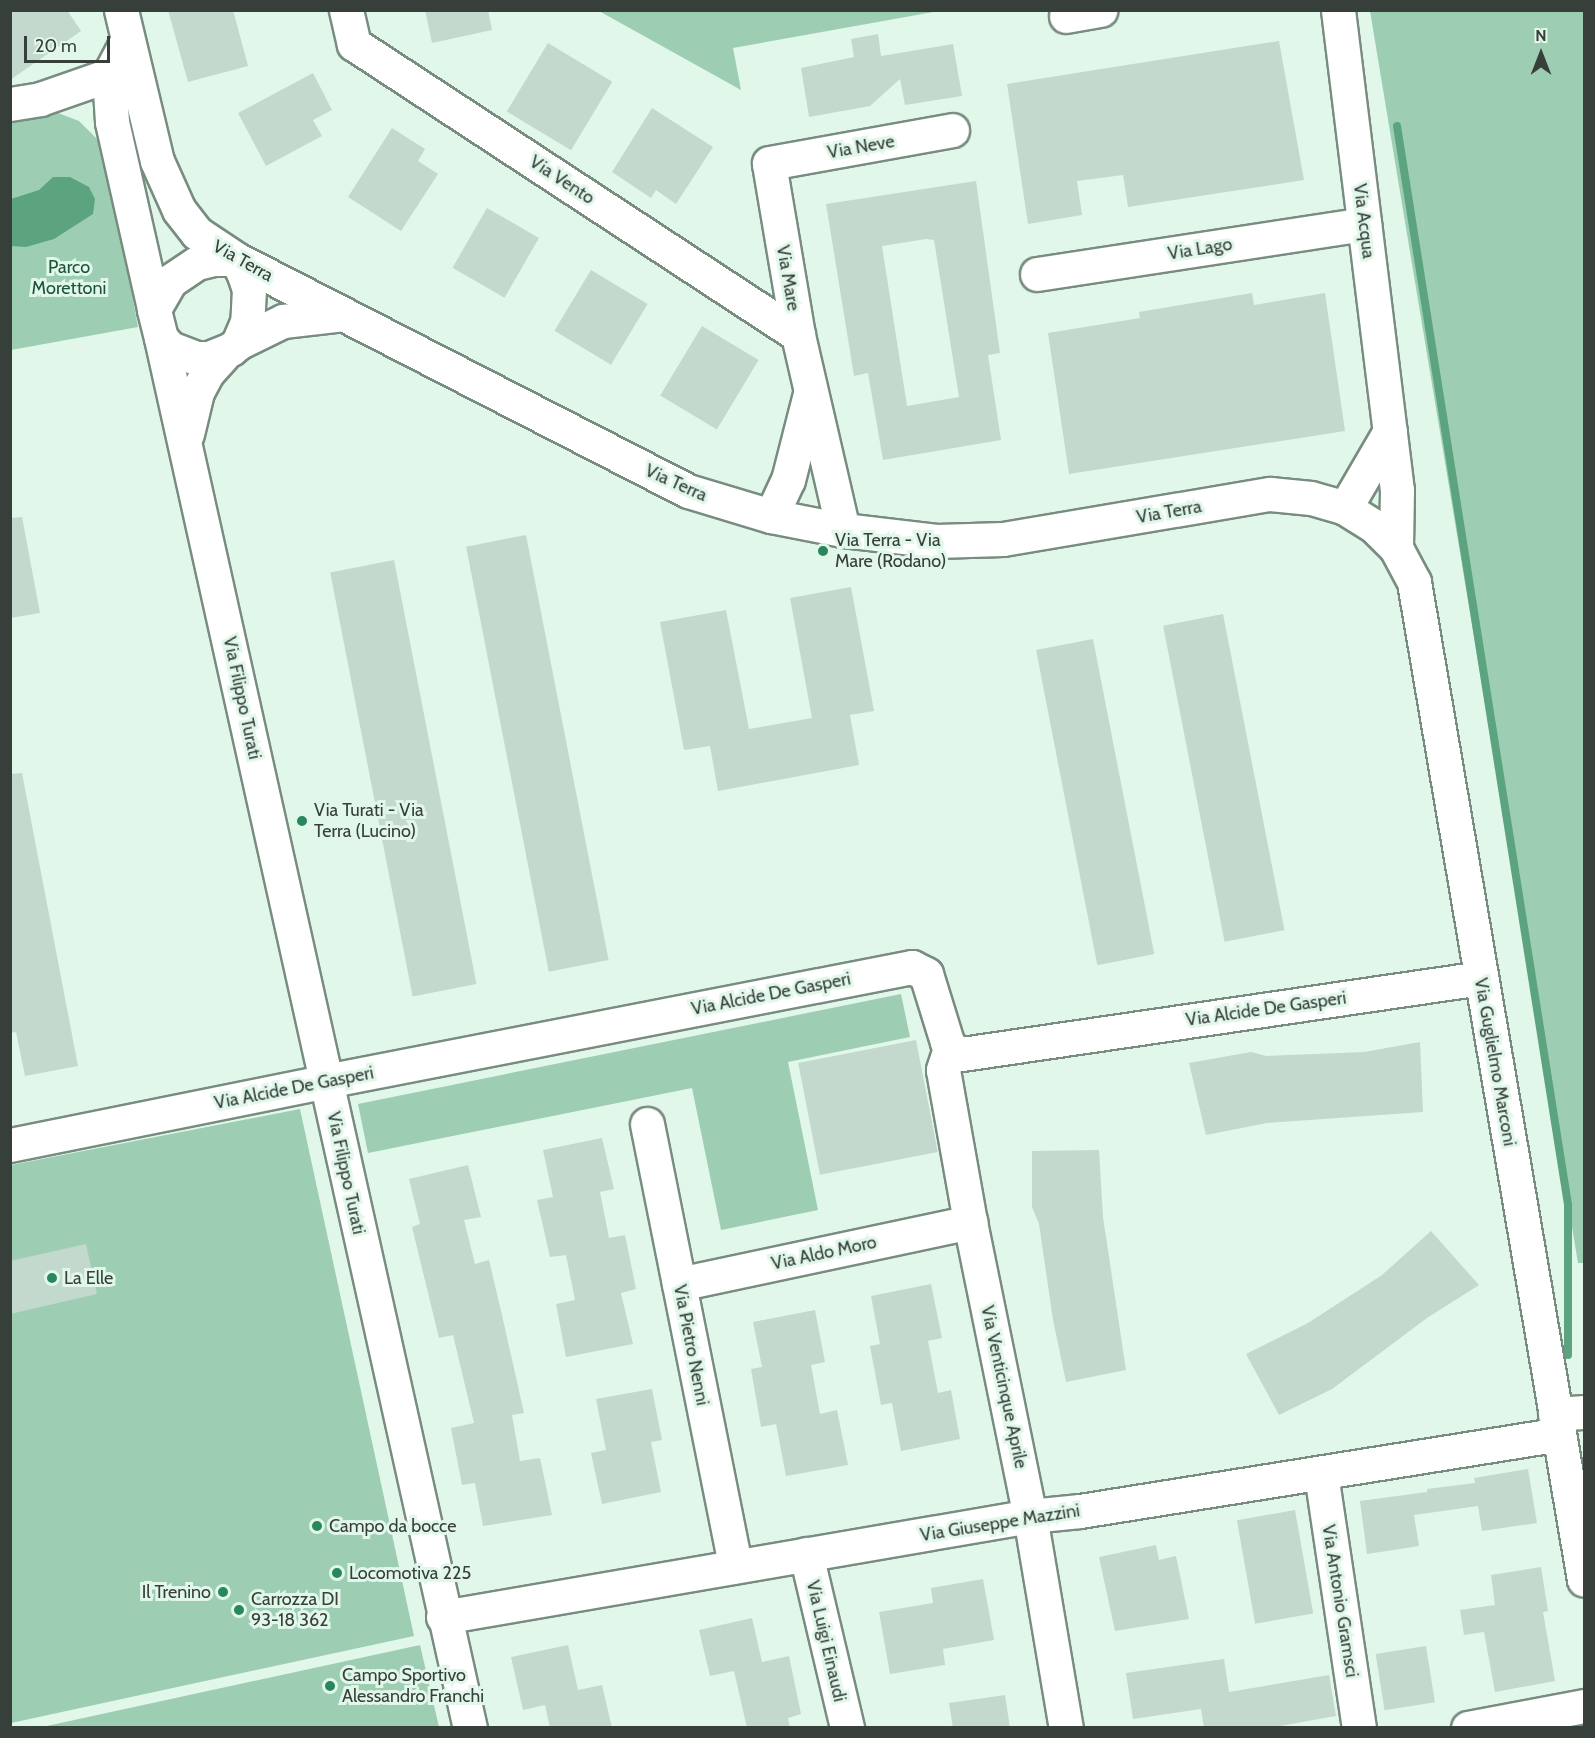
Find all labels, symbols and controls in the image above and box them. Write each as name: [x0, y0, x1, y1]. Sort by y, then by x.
scale bar: [27, 24, 112, 62]
north arrow: [1511, 24, 1571, 84]
text: N: [1535, 26, 1547, 45]
text: 20 m: [35, 35, 77, 57]
street label: Via Neve: [826, 130, 896, 164]
street label: Via Vento: [525, 151, 599, 209]
street label: Via Acqua: [1349, 182, 1379, 260]
street label: Via Lago: [1166, 233, 1234, 265]
street label: Via Terra: [209, 236, 277, 286]
street label: Via Mare: [772, 244, 804, 312]
park label: Parco Morettoni: [32, 257, 106, 300]
street label: Via Terra: [642, 460, 710, 506]
street label: Via Terra: [1135, 496, 1203, 528]
place label: Via Terra - Via Mare (Rodano): [835, 530, 946, 572]
marker: Via Terra - Via Mare (Rodano): [816, 544, 830, 558]
street label: Via Filippo Turati: [218, 635, 266, 761]
place label: Via Turati - Via Terra (Lucino): [314, 800, 424, 842]
marker: Via Turati - Via Terra (Lucino): [295, 814, 309, 828]
street label: Via Alcide De Gasperi: [690, 968, 852, 1020]
street label: Via Guglielmo Marconi: [1470, 976, 1520, 1148]
street label: Via Alcide De Gasperi: [1184, 987, 1348, 1031]
street label: Via Alcide De Gasperi: [213, 1062, 375, 1114]
street label: Via Filippo Turati: [322, 1110, 370, 1236]
street label: Via Aldo Moro: [769, 1231, 879, 1275]
place label: La Elle: [64, 1267, 113, 1289]
marker: La Elle: [45, 1271, 59, 1285]
street label: Via Pietro Nenni: [669, 1283, 713, 1407]
street label: Via Venticinque Aprile: [976, 1304, 1032, 1470]
street label: Via Giuseppe Mazzini: [919, 1500, 1081, 1546]
place label: Campo da bocce: [329, 1515, 456, 1537]
marker: Campo da bocce: [310, 1519, 324, 1533]
street label: Via Antonio Gramsci: [1317, 1523, 1363, 1679]
place label: Locomotiva 225: [349, 1562, 471, 1584]
marker: Locomotiva 225: [330, 1566, 344, 1580]
street label: Via Luigi Einaudi: [802, 1578, 850, 1704]
place label: Il Trenino: [142, 1581, 211, 1603]
marker: Il Trenino: [216, 1585, 230, 1599]
place label: Carrozza DI 93-18 362: [251, 1589, 339, 1632]
marker: Carrozza DI 93-18 362: [232, 1603, 246, 1617]
place label: Campo Sportivo Alessandro Franchi: [342, 1665, 484, 1708]
marker: Campo Sportivo Alessandro Franchi: [323, 1679, 337, 1693]

